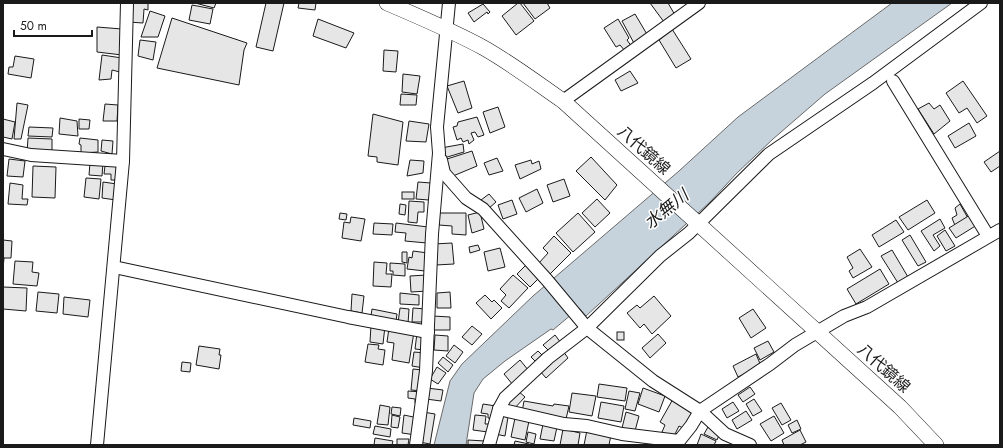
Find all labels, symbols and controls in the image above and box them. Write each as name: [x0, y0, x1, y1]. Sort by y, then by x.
scale bar: [14, 12, 92, 38]
text: 50 m: [20, 17, 47, 35]
street label: 八代鏡線: [613, 120, 675, 180]
water label: 水無川: [639, 182, 695, 234]
street label: 八代鏡線: [853, 338, 915, 398]

